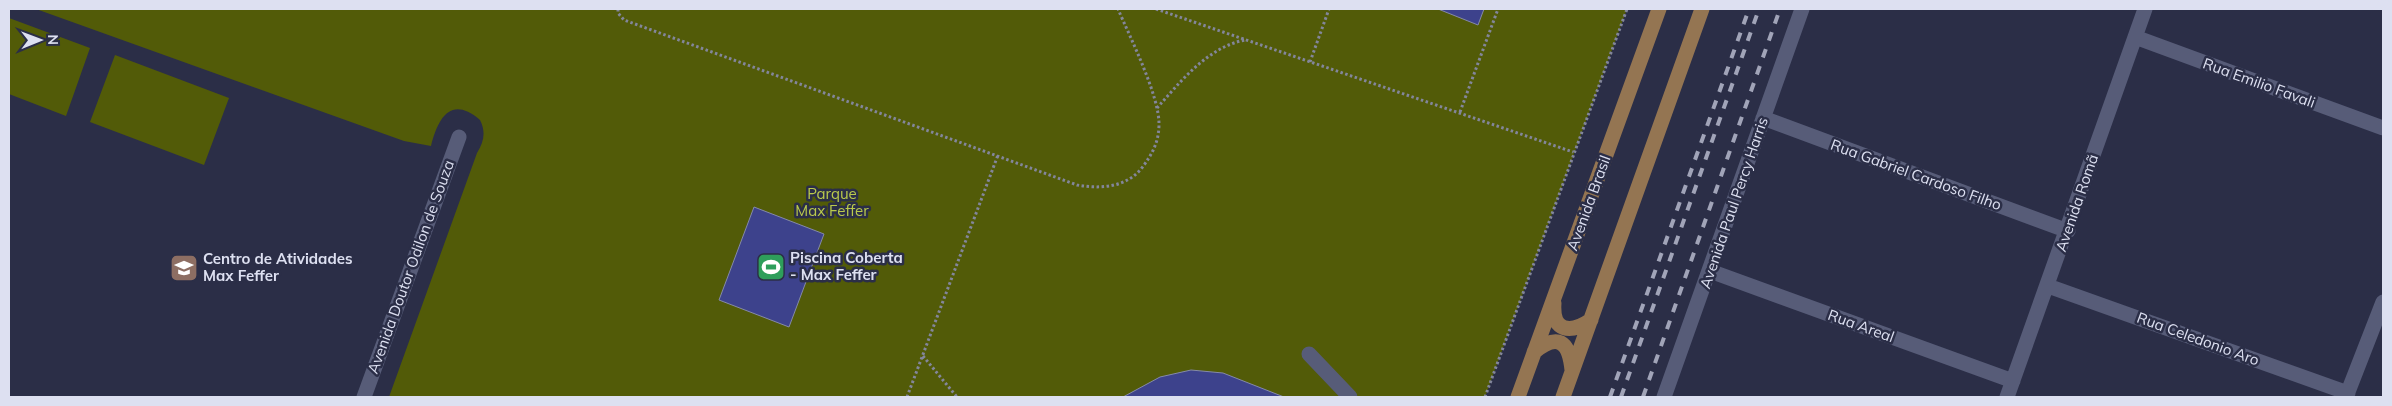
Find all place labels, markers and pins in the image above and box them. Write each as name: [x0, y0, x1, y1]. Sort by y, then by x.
place label: Piscina Coberta - Max Feffer: [790, 248, 903, 284]
place label: Centro de Atividades Max Feffer: [203, 249, 352, 285]
sports icon: Piscina Coberta - Max Feffer: [756, 252, 786, 282]
school or university icon: Centro de Atividades Max Feffer: [169, 253, 199, 283]

